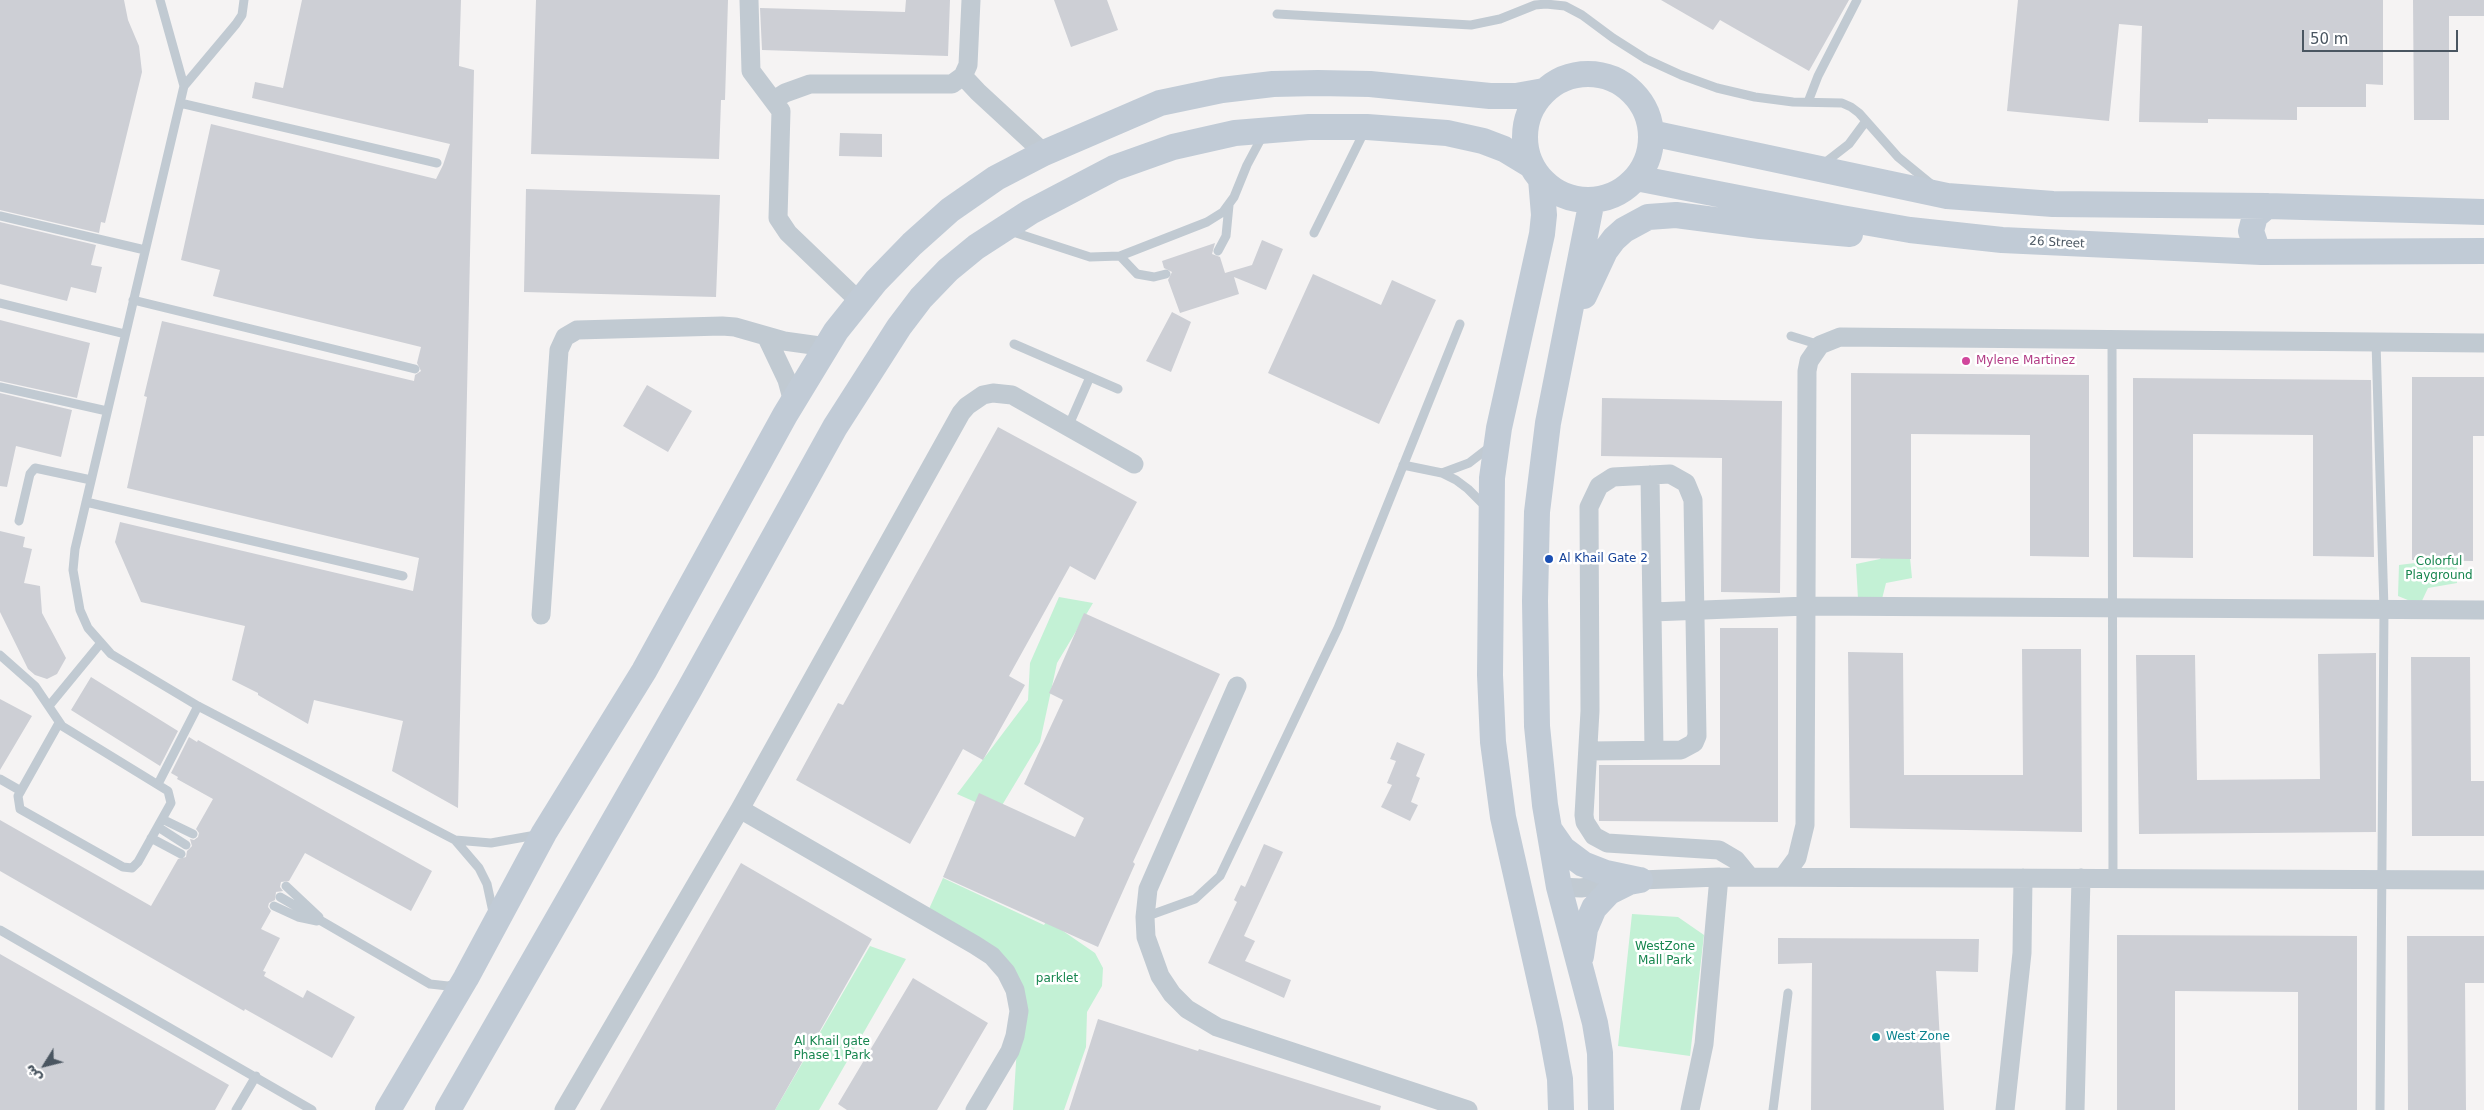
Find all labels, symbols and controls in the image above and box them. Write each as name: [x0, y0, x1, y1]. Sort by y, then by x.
scale bar: [2304, 20, 2460, 52]
text: 50 m: [2310, 30, 2348, 48]
street label: 26 Street: [2029, 234, 2085, 252]
place label: Mylene Martinez: [1976, 354, 2075, 368]
marker: Mylene Martinez: [1960, 355, 1972, 367]
place label: Al Khail Gate 2: [1559, 552, 1648, 566]
marker: Al Khail Gate 2: [1543, 553, 1555, 565]
park label: Colorful Playground: [2405, 555, 2473, 583]
park label: WestZone Mall Park: [1635, 940, 1695, 968]
park label: parklet: [1036, 972, 1078, 986]
place label: West Zone: [1886, 1030, 1950, 1044]
marker: West Zone: [1870, 1031, 1882, 1043]
park label: Al Khail gate Phase 1 Park: [793, 1035, 871, 1063]
north arrow: [20, 1040, 70, 1090]
text: ش: [21, 1061, 45, 1086]

